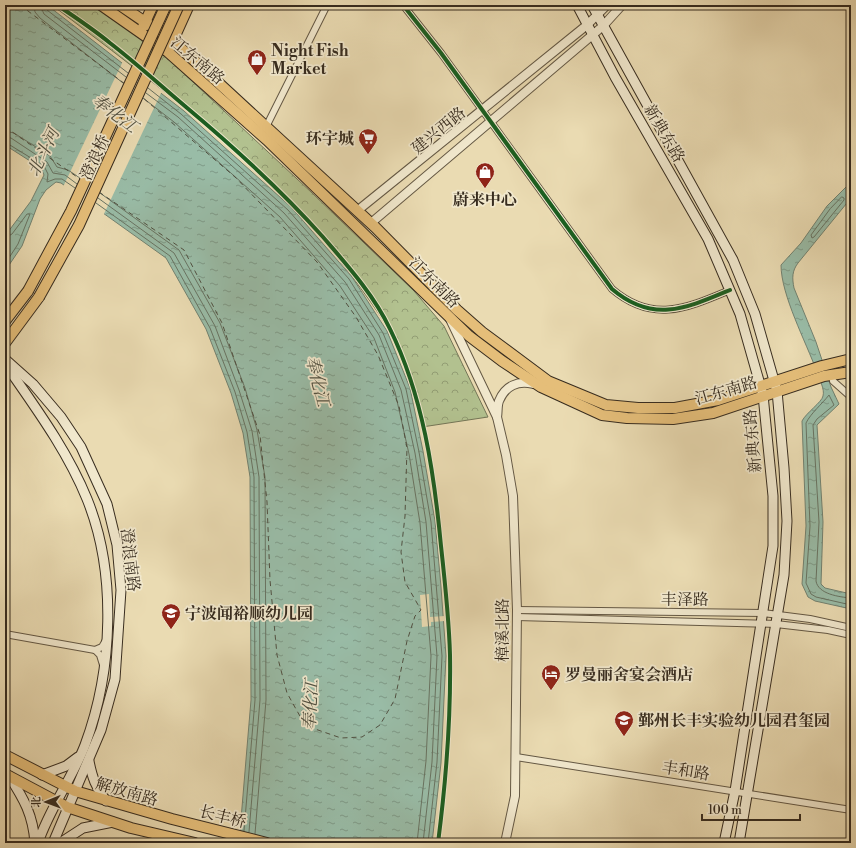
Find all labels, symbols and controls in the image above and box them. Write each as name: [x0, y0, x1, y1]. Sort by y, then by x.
street label: 江东南路: [166, 33, 228, 89]
place label: Night Fish Market: [271, 41, 349, 79]
shop icon: Night Fish Market: [246, 48, 268, 76]
water label: 奉化江: [87, 90, 144, 140]
street label: 新典东路: [639, 101, 689, 166]
street label: 建兴西路: [407, 103, 470, 159]
water label: 北斗河: [23, 122, 66, 180]
supermarket icon: 环宇城: [357, 127, 379, 155]
place label: 环宇城: [306, 129, 354, 149]
street label: 澄浪桥: [76, 131, 114, 183]
shop icon: 蔚来中心: [474, 161, 496, 189]
place label: 蔚来中心: [453, 190, 517, 210]
street label: 江东南路: [405, 253, 464, 312]
water label: 奉化江: [300, 354, 335, 412]
street label: 江东南路: [693, 373, 760, 409]
street label: 新典东路: [740, 408, 766, 474]
street label: 澄浪南路: [116, 527, 144, 593]
street label: 丰泽路: [661, 590, 709, 610]
street label: 樟溪北路: [493, 598, 513, 662]
school or university icon: 宁波闻裕顺幼儿园: [160, 602, 182, 630]
place label: 宁波闻裕顺幼儿园: [185, 604, 313, 624]
hotel icon: 罗曼丽舍宴会酒店: [540, 663, 562, 691]
place label: 罗曼丽舍宴会酒店: [565, 665, 693, 685]
water label: 奉化江: [299, 676, 323, 731]
school or university icon: 鄞州长丰实验幼儿园君玺园: [613, 709, 635, 737]
place label: 鄞州长丰实验幼儿园君玺园: [638, 711, 830, 731]
street label: 丰和路: [661, 757, 711, 785]
street label: 解放南路: [93, 774, 160, 810]
north arrow: [26, 782, 66, 822]
scale bar: [702, 796, 800, 822]
text: 北: [30, 797, 44, 808]
street label: 长丰桥: [197, 801, 248, 832]
text: 100 m: [708, 803, 742, 818]

